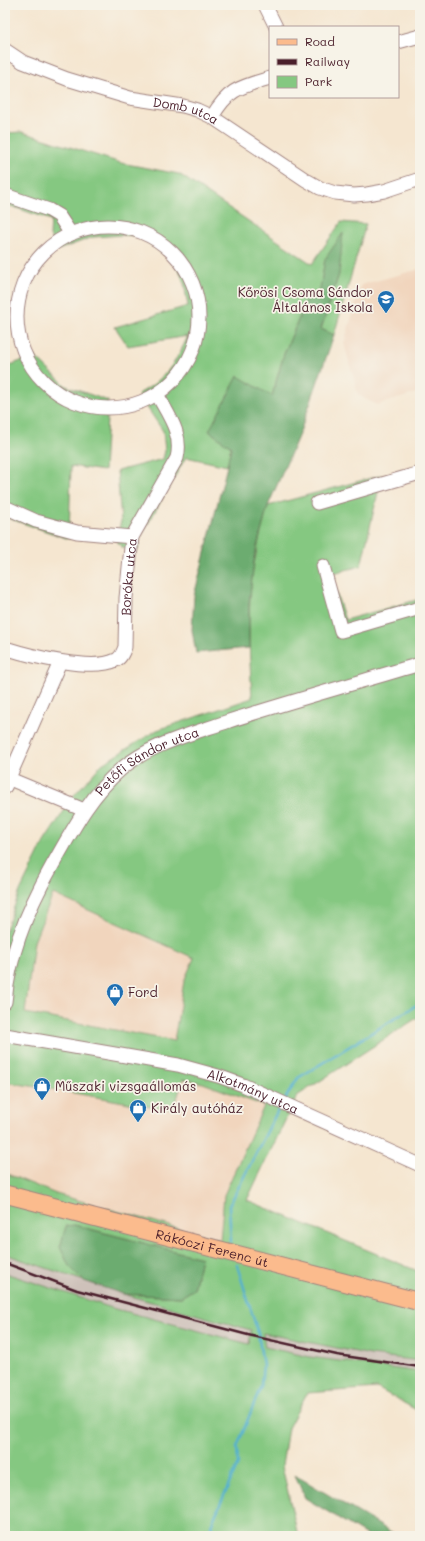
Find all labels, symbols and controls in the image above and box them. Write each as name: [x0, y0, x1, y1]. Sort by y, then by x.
legend: [269, 26, 399, 98]
text: Road: [305, 33, 335, 49]
text: Railway: [305, 53, 350, 69]
text: Park: [305, 73, 332, 89]
street label: Domb utca: [152, 93, 223, 127]
place label: Kőrösi Csoma Sándor Általános Iskola: [238, 283, 373, 315]
school or university icon: Kőrösi Csoma Sándor Általános Iskola: [376, 289, 396, 314]
street label: Boróka utca: [117, 537, 140, 616]
street label: Petőfi Sándor utca: [91, 723, 201, 799]
shop icon: Ford: [105, 982, 125, 1007]
place label: Ford: [128, 983, 158, 1000]
street label: Alkotmány utca: [205, 1064, 302, 1117]
shop icon: Műszaki vizsgaállomás: [32, 1076, 52, 1101]
place label: Műszaki vizsgaállomás: [55, 1077, 196, 1094]
shop icon: Király autóház: [128, 1098, 148, 1123]
place label: Király autóház: [151, 1099, 243, 1116]
street label: Rákóczi Ferenc út: [154, 1225, 271, 1270]

